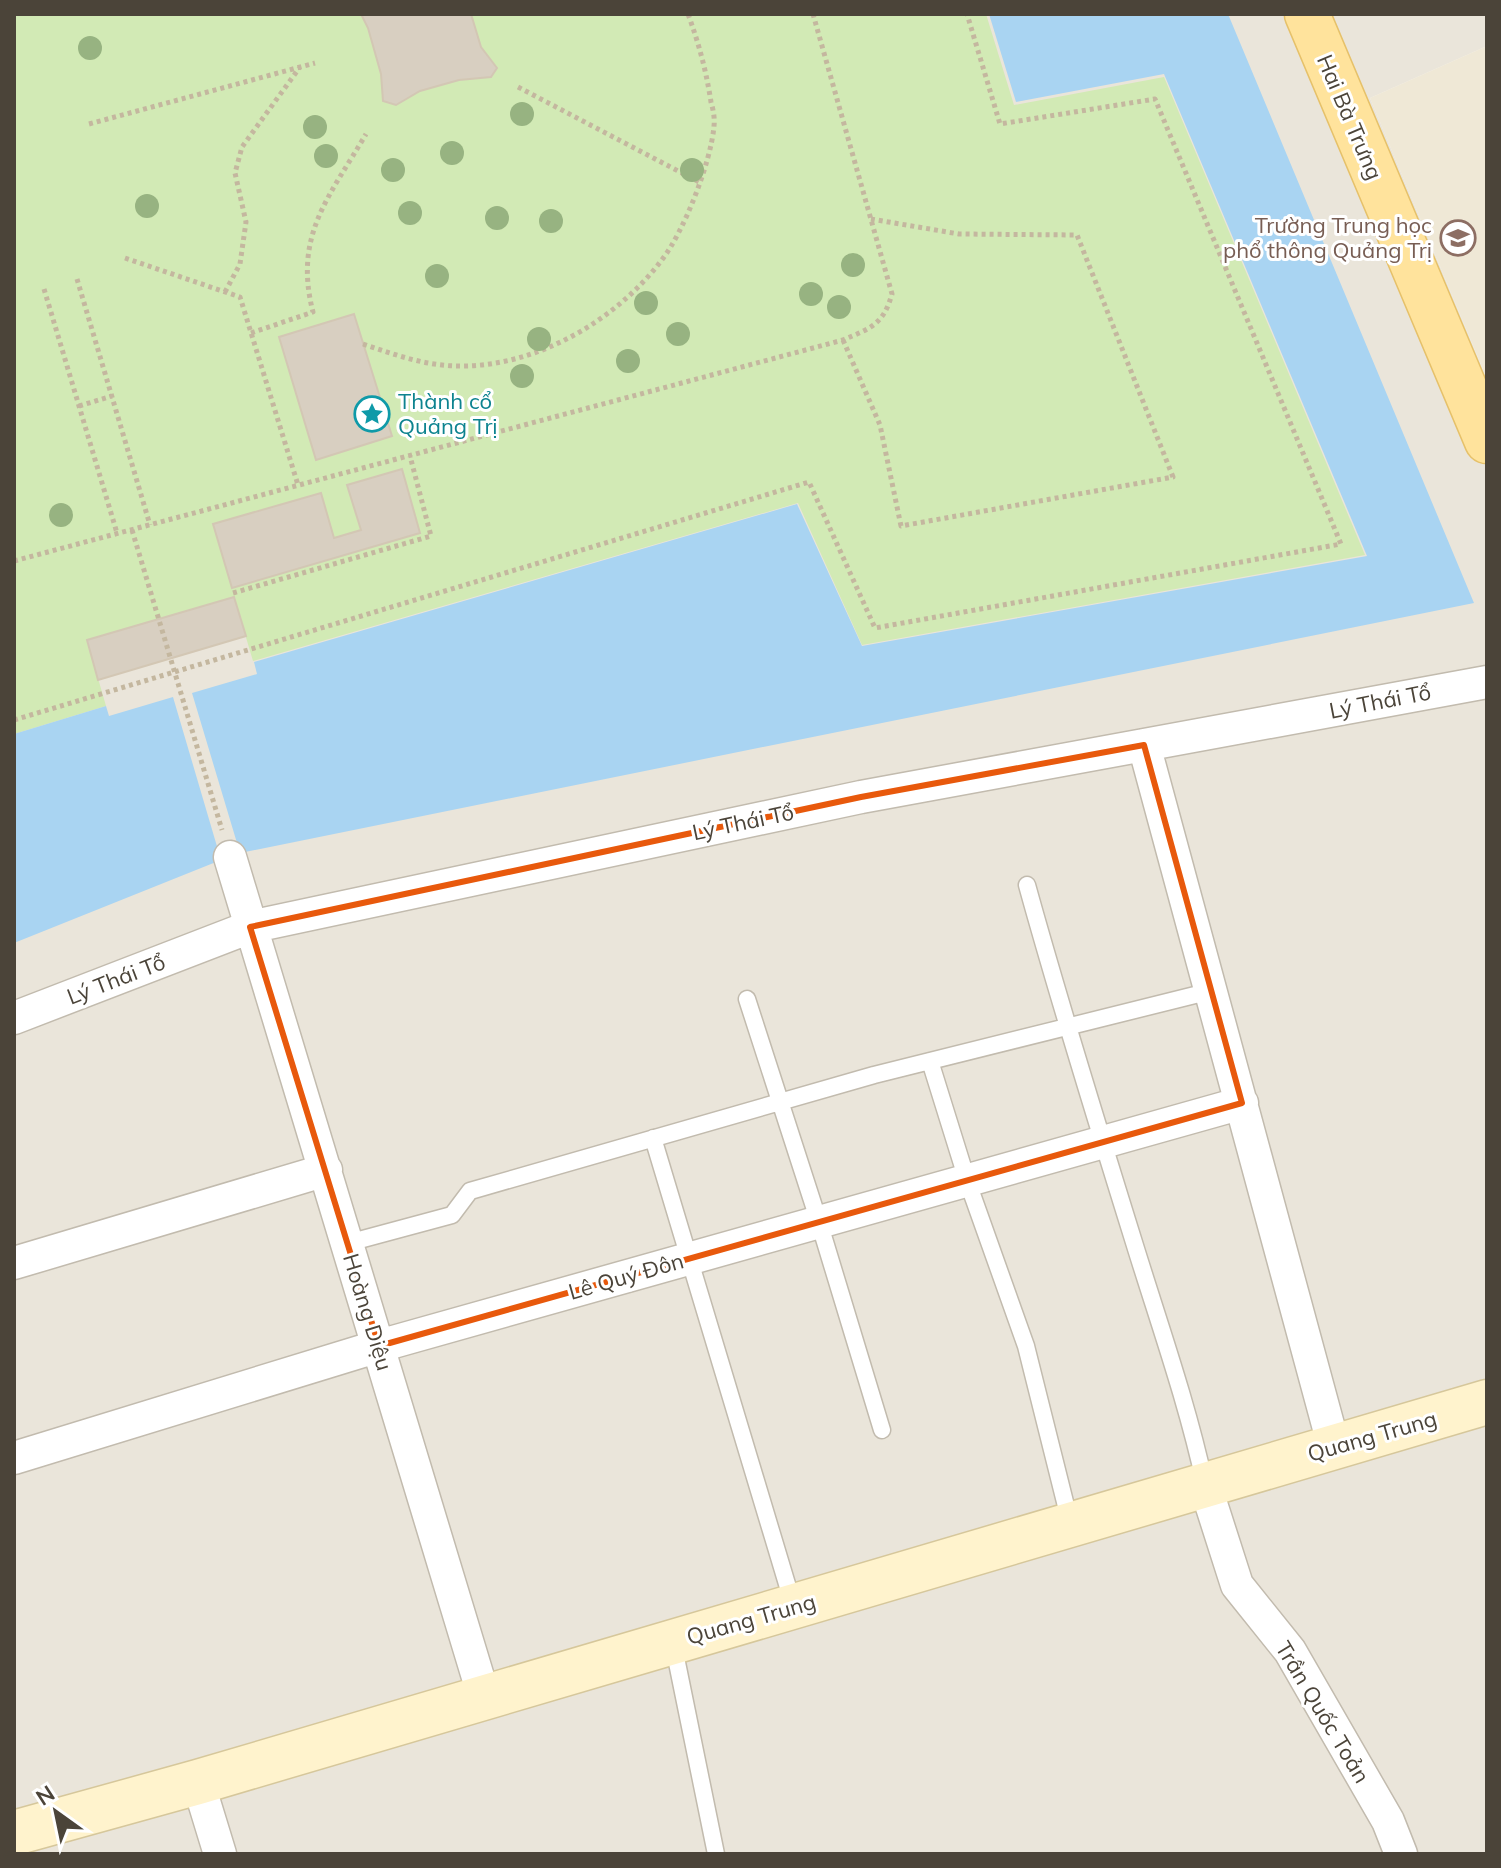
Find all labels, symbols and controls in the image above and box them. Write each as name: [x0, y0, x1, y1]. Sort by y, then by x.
street label: Hai Bà Trưng: [1311, 50, 1389, 184]
place label: Trường Trung học phổ thông Quảng Trị: [1223, 211, 1432, 264]
school or university icon: Trường Trung học phổ thông Quảng Trị: [1439, 219, 1477, 257]
place label: Thành cổ Quảng Trị: [398, 387, 498, 440]
place icon: Thành cổ Quảng Trị: [353, 395, 391, 433]
street label: Lý Thái Tổ: [1327, 677, 1433, 725]
street label: Lý Thái Tổ: [690, 798, 796, 846]
street label: Lý Thái Tổ: [63, 947, 169, 1011]
street label: Lê Quý Đôn: [565, 1246, 687, 1306]
street label: Hoàng Diệu: [337, 1250, 399, 1374]
street label: Quang Trung: [1304, 1404, 1440, 1468]
street label: Quang Trung: [683, 1587, 819, 1651]
street label: Trần Quốc Toản: [1270, 1636, 1376, 1788]
north arrow: [16, 1772, 96, 1852]
text: N: [31, 1779, 60, 1811]

